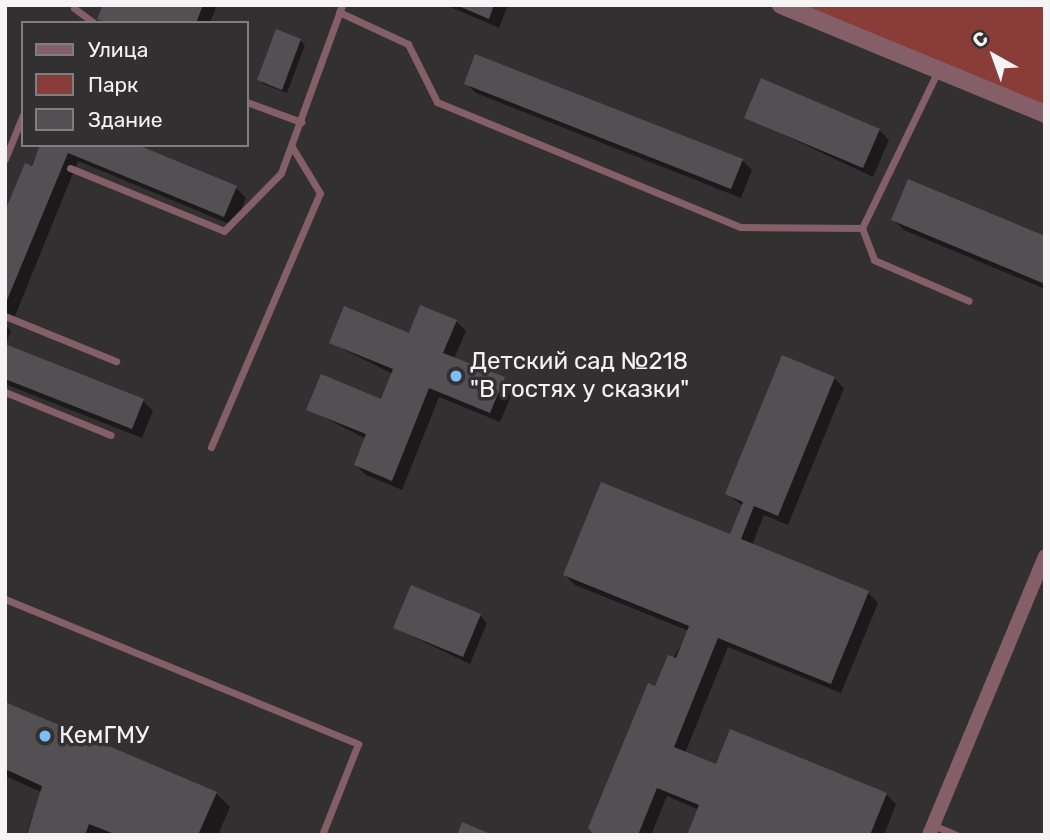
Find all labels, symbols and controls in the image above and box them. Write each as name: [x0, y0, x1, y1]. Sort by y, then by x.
legend: [21, 21, 248, 147]
north arrow: [959, 21, 1029, 91]
text: С: [968, 26, 993, 53]
text: Улица: [88, 37, 148, 62]
text: Парк: [88, 72, 138, 97]
text: Здание: [88, 107, 163, 132]
place label: Детский сад №218 "В гостях у сказки": [470, 348, 689, 404]
marker: Детский сад №218 "В гостях у сказки": [448, 368, 464, 384]
place label: КемГМУ: [59, 722, 149, 750]
marker: КемГМУ: [37, 728, 53, 744]

